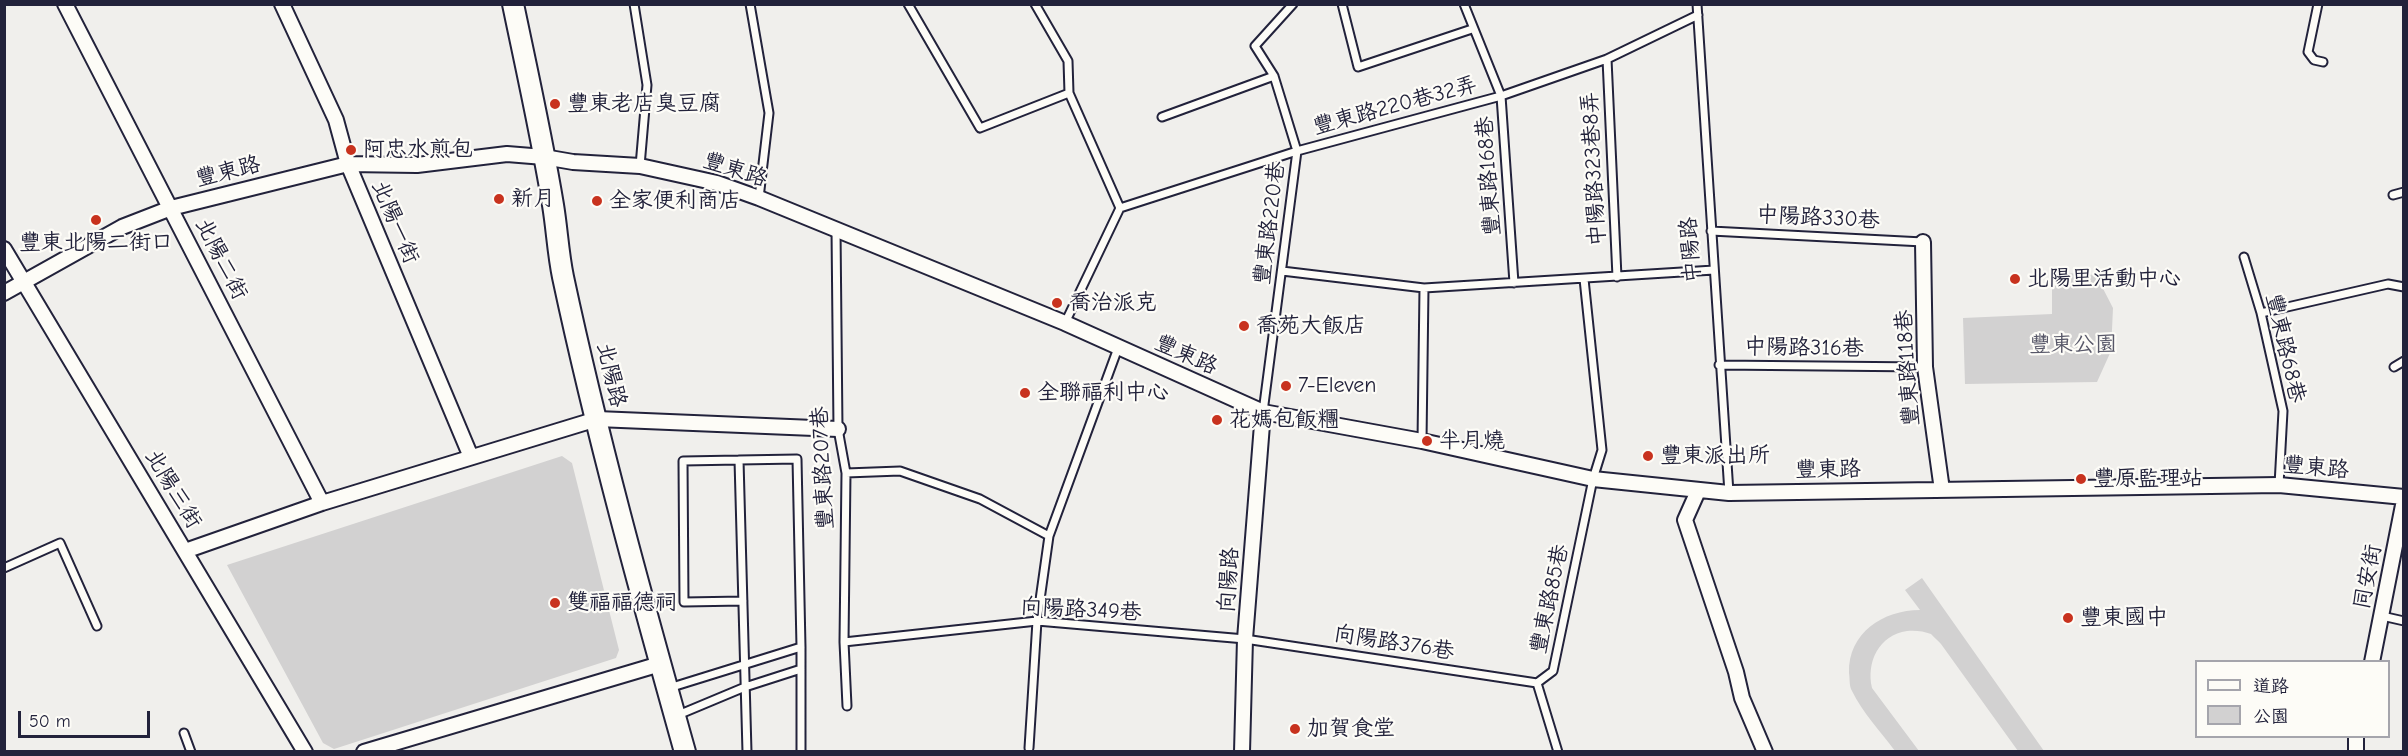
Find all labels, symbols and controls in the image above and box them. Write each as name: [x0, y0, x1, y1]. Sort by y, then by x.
street label: 豐東路220巷32弄: [1310, 71, 1480, 141]
place label: 豐東老店臭豆腐: [567, 91, 721, 117]
street label: 中陽路323巷8弄: [1577, 91, 1611, 247]
marker: 豐東老店臭豆腐: [548, 97, 562, 111]
street label: 豐東路168巷: [1472, 115, 1506, 237]
place label: 阿忠水煎包: [363, 137, 473, 163]
marker: 阿忠水煎包: [344, 143, 358, 157]
street label: 豐東路: [700, 147, 770, 193]
street label: 豐東路: [193, 151, 263, 193]
street label: 豐東路220巷: [1249, 160, 1291, 286]
street label: 北陽一街: [366, 176, 424, 268]
place label: 新月: [511, 186, 555, 212]
place label: 全家便利商店: [609, 188, 741, 214]
marker: 新月: [492, 192, 506, 206]
marker: 全家便利商店: [590, 194, 604, 208]
street label: 中陽路330巷: [1756, 202, 1880, 234]
marker: 豐東北陽二街口: [89, 213, 103, 227]
street label: 北陽二街: [189, 214, 253, 304]
street label: 中陽路: [1676, 216, 1706, 284]
place label: 豐東北陽二街口: [19, 230, 173, 256]
place label: 北陽里活動中心: [2027, 266, 2181, 292]
marker: 北陽里活動中心: [2008, 272, 2022, 286]
place label: 喬治派克: [1069, 290, 1157, 316]
street label: 豐東路68巷: [2260, 291, 2310, 405]
marker: 喬治派克: [1050, 296, 1064, 310]
street label: 豐東路118巷: [1891, 309, 1925, 427]
place label: 喬苑大飯店: [1256, 313, 1366, 339]
marker: 喬苑大飯店: [1237, 319, 1251, 333]
street label: 豐東路: [1150, 330, 1222, 380]
park label: 豐東公園: [2029, 332, 2117, 358]
street label: 中陽路316巷: [1744, 334, 1864, 362]
street label: 北陽路: [591, 340, 631, 410]
place label: 7-Eleven: [1298, 373, 1377, 399]
marker: 7-Eleven: [1279, 379, 1293, 393]
place label: 全聯福利中心: [1037, 380, 1169, 406]
marker: 全聯福利中心: [1018, 386, 1032, 400]
street label: 豐東路207巷: [807, 406, 839, 530]
place label: 花媽包飯糰: [1229, 407, 1339, 433]
marker: 花媽包飯糰: [1210, 413, 1224, 427]
place label: 半月燒: [1439, 428, 1505, 454]
marker: 半月燒: [1420, 434, 1434, 448]
place label: 豐東派出所: [1660, 443, 1770, 469]
street label: 北陽三街: [139, 444, 207, 534]
marker: 豐東派出所: [1641, 449, 1655, 463]
street label: 豐東路: [2282, 452, 2350, 484]
street label: 豐東路: [1795, 456, 1861, 484]
place label: 豐原監理站: [2093, 466, 2203, 492]
marker: 豐原監理站: [2074, 472, 2088, 486]
street label: 豐東路85巷: [1526, 542, 1574, 656]
street label: 同安街: [2349, 542, 2387, 612]
street label: 向陽路: [1214, 546, 1244, 614]
place label: 雙福福德祠: [567, 590, 677, 616]
street label: 向陽路349巷: [1020, 594, 1142, 626]
marker: 雙福福德祠: [548, 596, 562, 610]
place label: 豐東國中: [2080, 605, 2168, 631]
marker: 豐東國中: [2061, 611, 2075, 625]
street label: 向陽路376巷: [1332, 620, 1456, 666]
legend: [2195, 660, 2390, 738]
text: 道路: [2253, 676, 2289, 697]
scale bar: [21, 699, 153, 737]
text: 公園: [2253, 706, 2289, 727]
text: 50 m: [29, 711, 71, 732]
place label: 加賀食堂: [1307, 716, 1395, 742]
marker: 加賀食堂: [1288, 722, 1302, 736]

